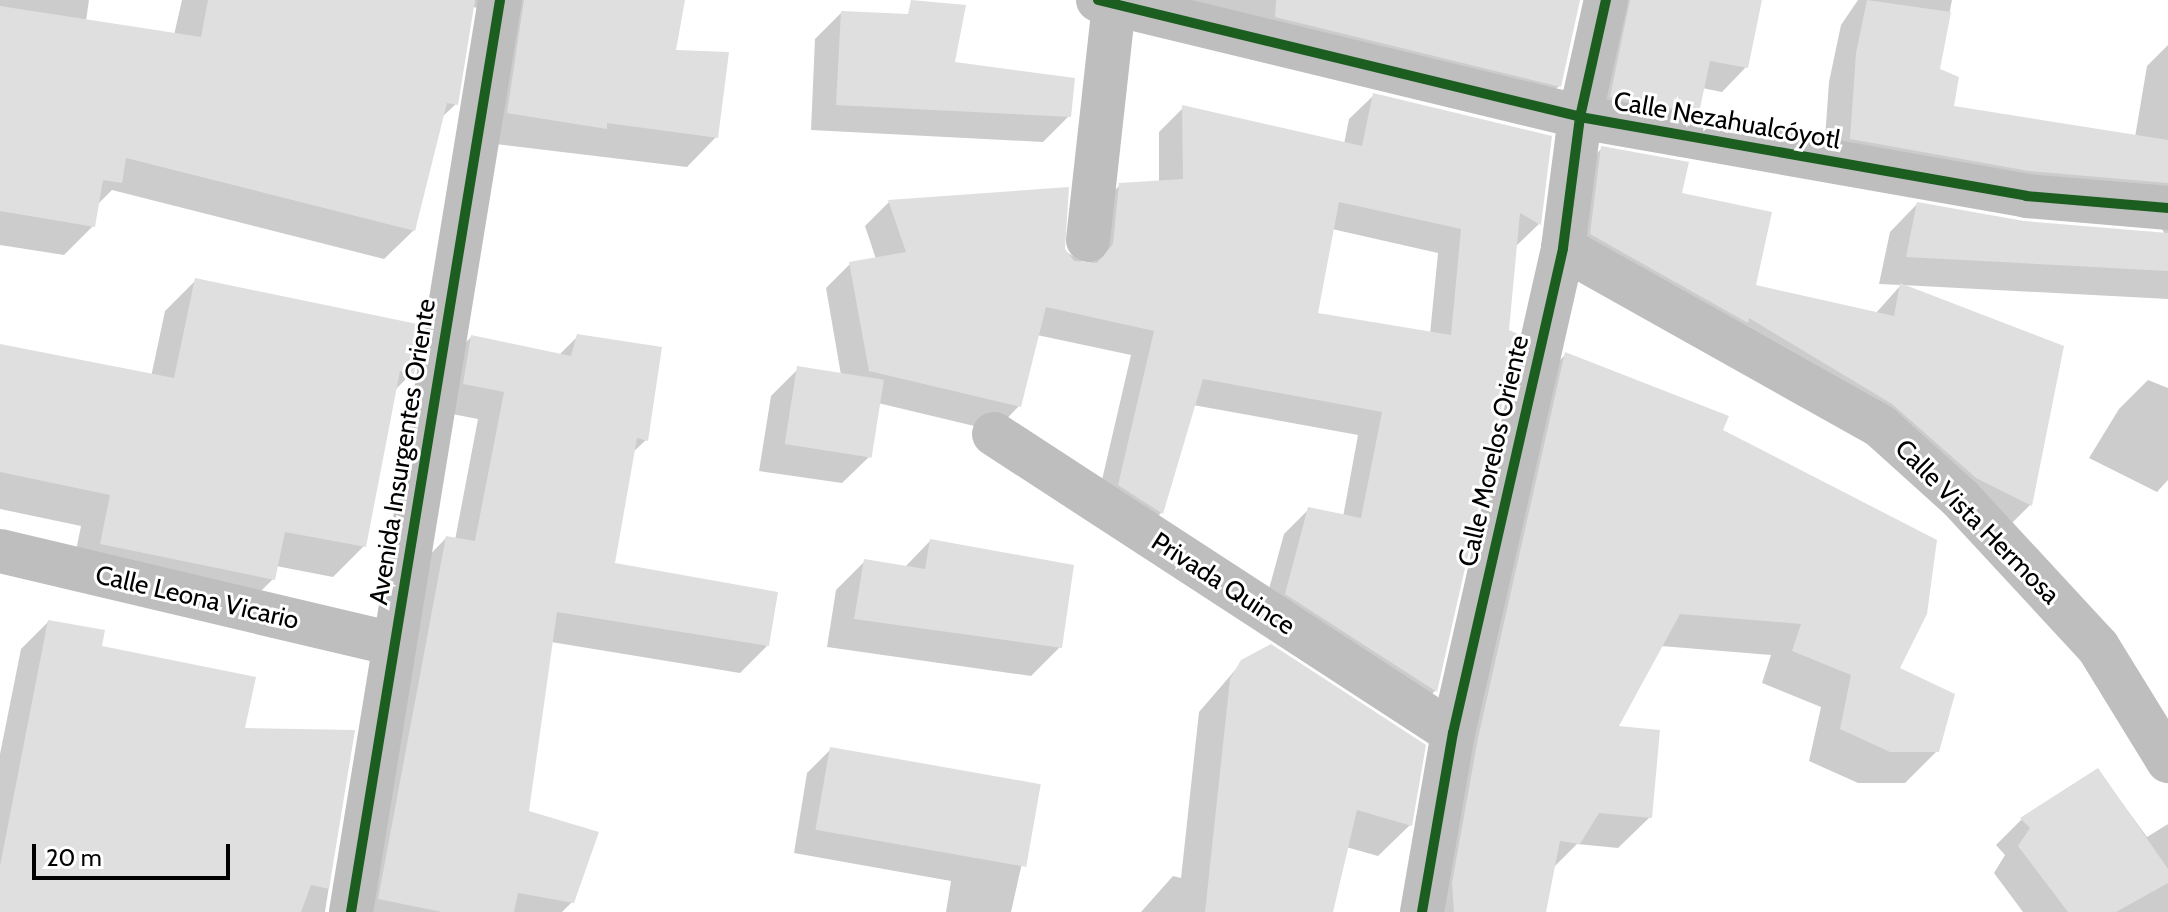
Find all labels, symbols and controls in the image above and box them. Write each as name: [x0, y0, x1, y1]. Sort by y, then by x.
street label: Calle Nezahualcóyotl: [1611, 86, 1843, 156]
street label: Avenida Insurgentes Oriente: [363, 297, 443, 607]
street label: Calle Morelos Oriente: [1452, 332, 1536, 570]
street label: Calle Vista Hermosa: [1888, 433, 2066, 611]
street label: Privada Quince: [1145, 526, 1301, 642]
street label: Calle Leona Vicario: [92, 559, 302, 637]
scale bar: [36, 828, 234, 878]
text: 20 m: [46, 843, 102, 872]

